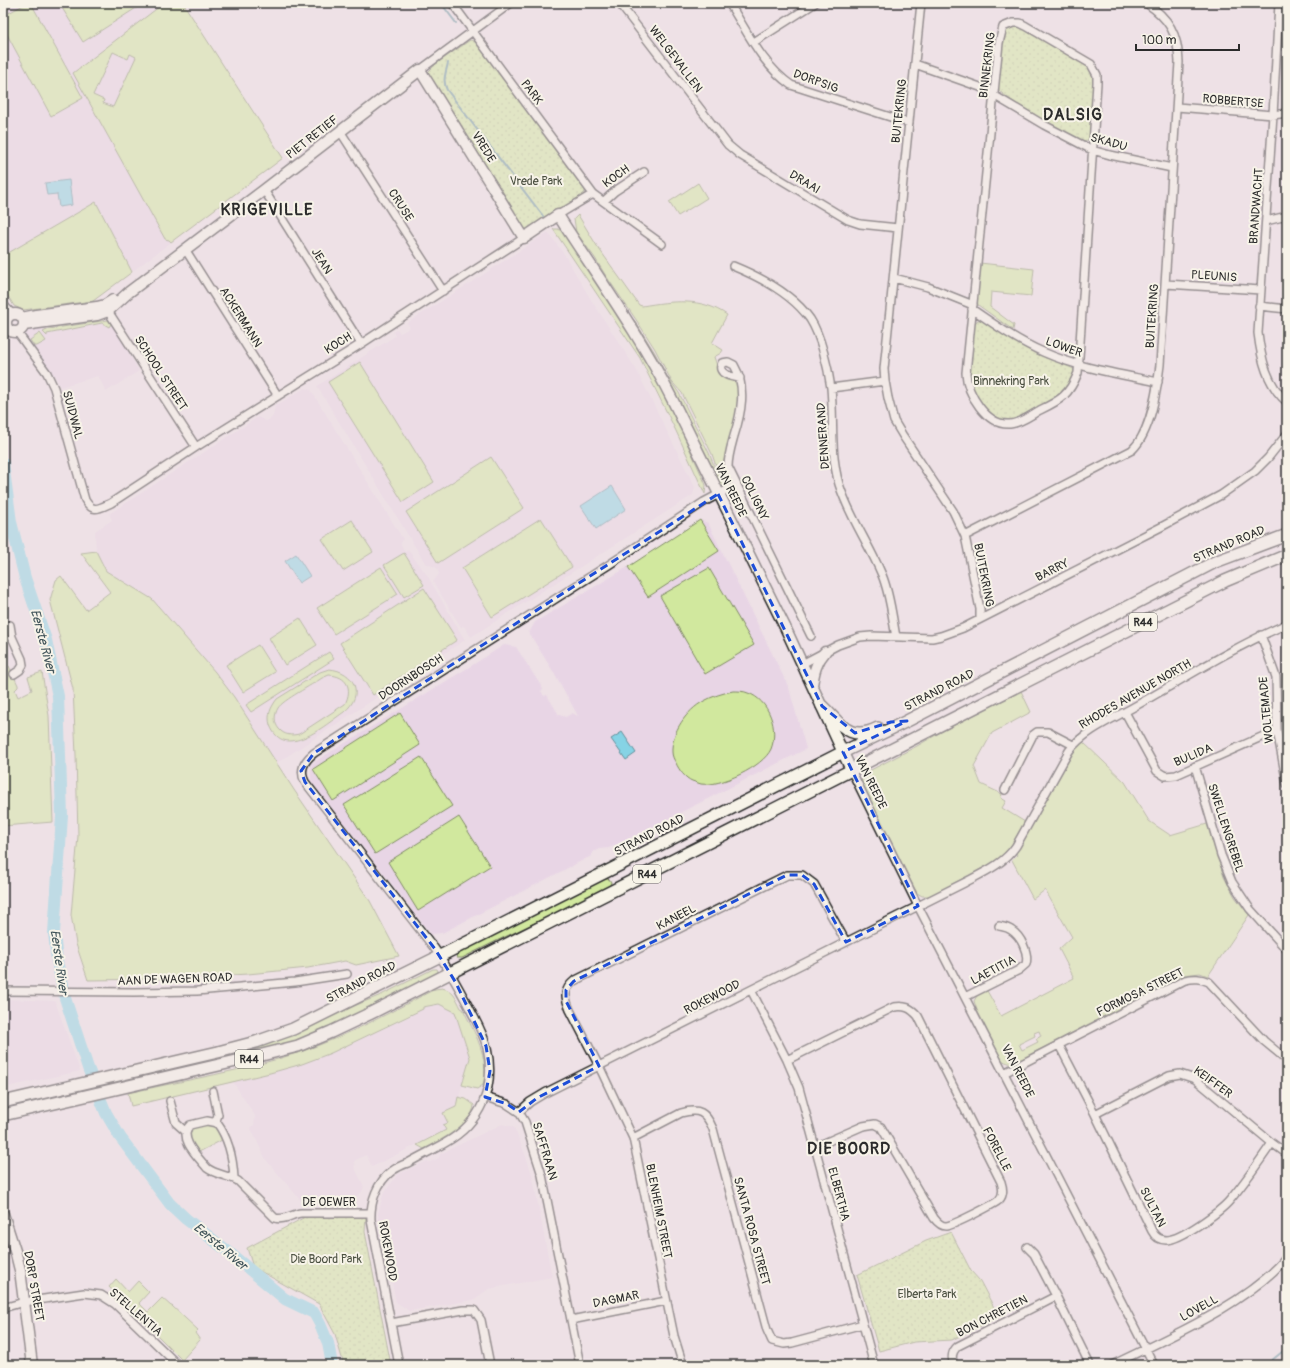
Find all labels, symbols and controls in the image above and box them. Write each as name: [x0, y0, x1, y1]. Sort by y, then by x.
street label: WELGEVALLEN: [646, 23, 706, 96]
scale bar: [1136, 26, 1239, 52]
street label: BINNEKRING: [976, 31, 999, 99]
text: 100 m: [1142, 33, 1177, 48]
street label: DORPSIG: [791, 66, 841, 97]
street label: PARK: [517, 77, 546, 108]
street label: BUITEKRING: [889, 78, 910, 144]
street label: ROBBERTSE: [1202, 91, 1264, 112]
district label: DALSIG: [1043, 105, 1103, 125]
street label: PIET RETIEF: [283, 112, 341, 162]
street label: VREDE: [468, 129, 499, 166]
street label: SKADU: [1089, 130, 1129, 155]
street label: KOCH: [600, 161, 633, 191]
street label: DRAAI: [787, 167, 823, 197]
street label: BRANDWACHT: [1246, 167, 1267, 245]
park label: Vrede Park: [510, 174, 562, 189]
street label: CRUSE: [385, 186, 417, 224]
district label: KRIGEVILLE: [221, 200, 313, 220]
street label: JEAN: [308, 245, 335, 277]
street label: PLEUNIS: [1190, 267, 1237, 286]
street label: BUITEKRING: [1143, 283, 1162, 349]
street label: ACKERMANN: [216, 284, 265, 350]
street label: KOCH: [322, 329, 355, 358]
street label: SCHOOL STREET: [131, 333, 191, 414]
street label: LOWER: [1043, 334, 1084, 361]
park label: Binnekring Park: [973, 374, 1049, 389]
street label: SUIDWAL: [59, 389, 86, 441]
street label: DENNERAND: [814, 402, 833, 470]
street label: VAN REEDE: [711, 461, 750, 520]
street label: COLIGNY: [737, 473, 772, 523]
street label: STRAND ROAD: [1191, 522, 1268, 566]
street label: BUITEKRING: [970, 542, 997, 608]
street label: BARRY: [1033, 556, 1071, 585]
water label: Eerste River: [27, 608, 60, 677]
road number: R44: [1129, 613, 1157, 631]
street label: DOORNBOSCH: [376, 651, 447, 704]
street label: RHODES AVENUE NORTH: [1076, 656, 1194, 733]
street label: STRAND ROAD: [902, 666, 977, 714]
street label: WOLTEMADE: [1256, 676, 1277, 744]
street label: BULIDA: [1172, 741, 1215, 770]
street label: VAN REEDE: [851, 753, 890, 812]
street label: SWELLENGREBEL: [1204, 782, 1247, 875]
street label: STRAND ROAD: [612, 811, 687, 859]
road number: R44: [633, 865, 661, 883]
street label: KANEEL: [654, 901, 699, 934]
water label: Eerste River: [47, 929, 72, 998]
street label: LAETITIA: [968, 952, 1018, 988]
street label: STRAND ROAD: [324, 958, 399, 1006]
street label: FORMOSA STREET: [1094, 965, 1187, 1020]
street label: AAN DE WAGEN ROAD: [117, 970, 233, 989]
street label: ROKEWOOD: [682, 977, 743, 1018]
street label: VAN REEDE: [998, 1042, 1037, 1100]
road number: R44: [235, 1050, 263, 1068]
street label: KEIFFER: [1190, 1063, 1235, 1102]
street label: SAFFRAAN: [529, 1120, 560, 1182]
street label: FORELLE: [979, 1125, 1014, 1174]
district label: DIE BOORD: [807, 1139, 891, 1159]
street label: BLENHEIM STREET: [642, 1162, 675, 1260]
street label: ELBERTHA: [824, 1166, 853, 1223]
street label: SANTA ROSA STREET: [730, 1175, 773, 1287]
street label: SULTAN: [1136, 1185, 1169, 1230]
street label: DE OEWER: [302, 1195, 356, 1210]
water label: Eerste River: [190, 1220, 252, 1275]
street label: ROKEWOOD: [375, 1220, 400, 1283]
street label: DORP STREET: [20, 1250, 47, 1323]
park label: Die Boord Park: [290, 1252, 362, 1267]
street label: STELLENTIA: [106, 1285, 166, 1340]
park label: Elberta Park: [897, 1287, 957, 1302]
street label: DAGMAR: [592, 1288, 640, 1311]
street label: BON CHRETIEN: [954, 1292, 1030, 1341]
street label: LOVELL: [1178, 1292, 1221, 1325]

